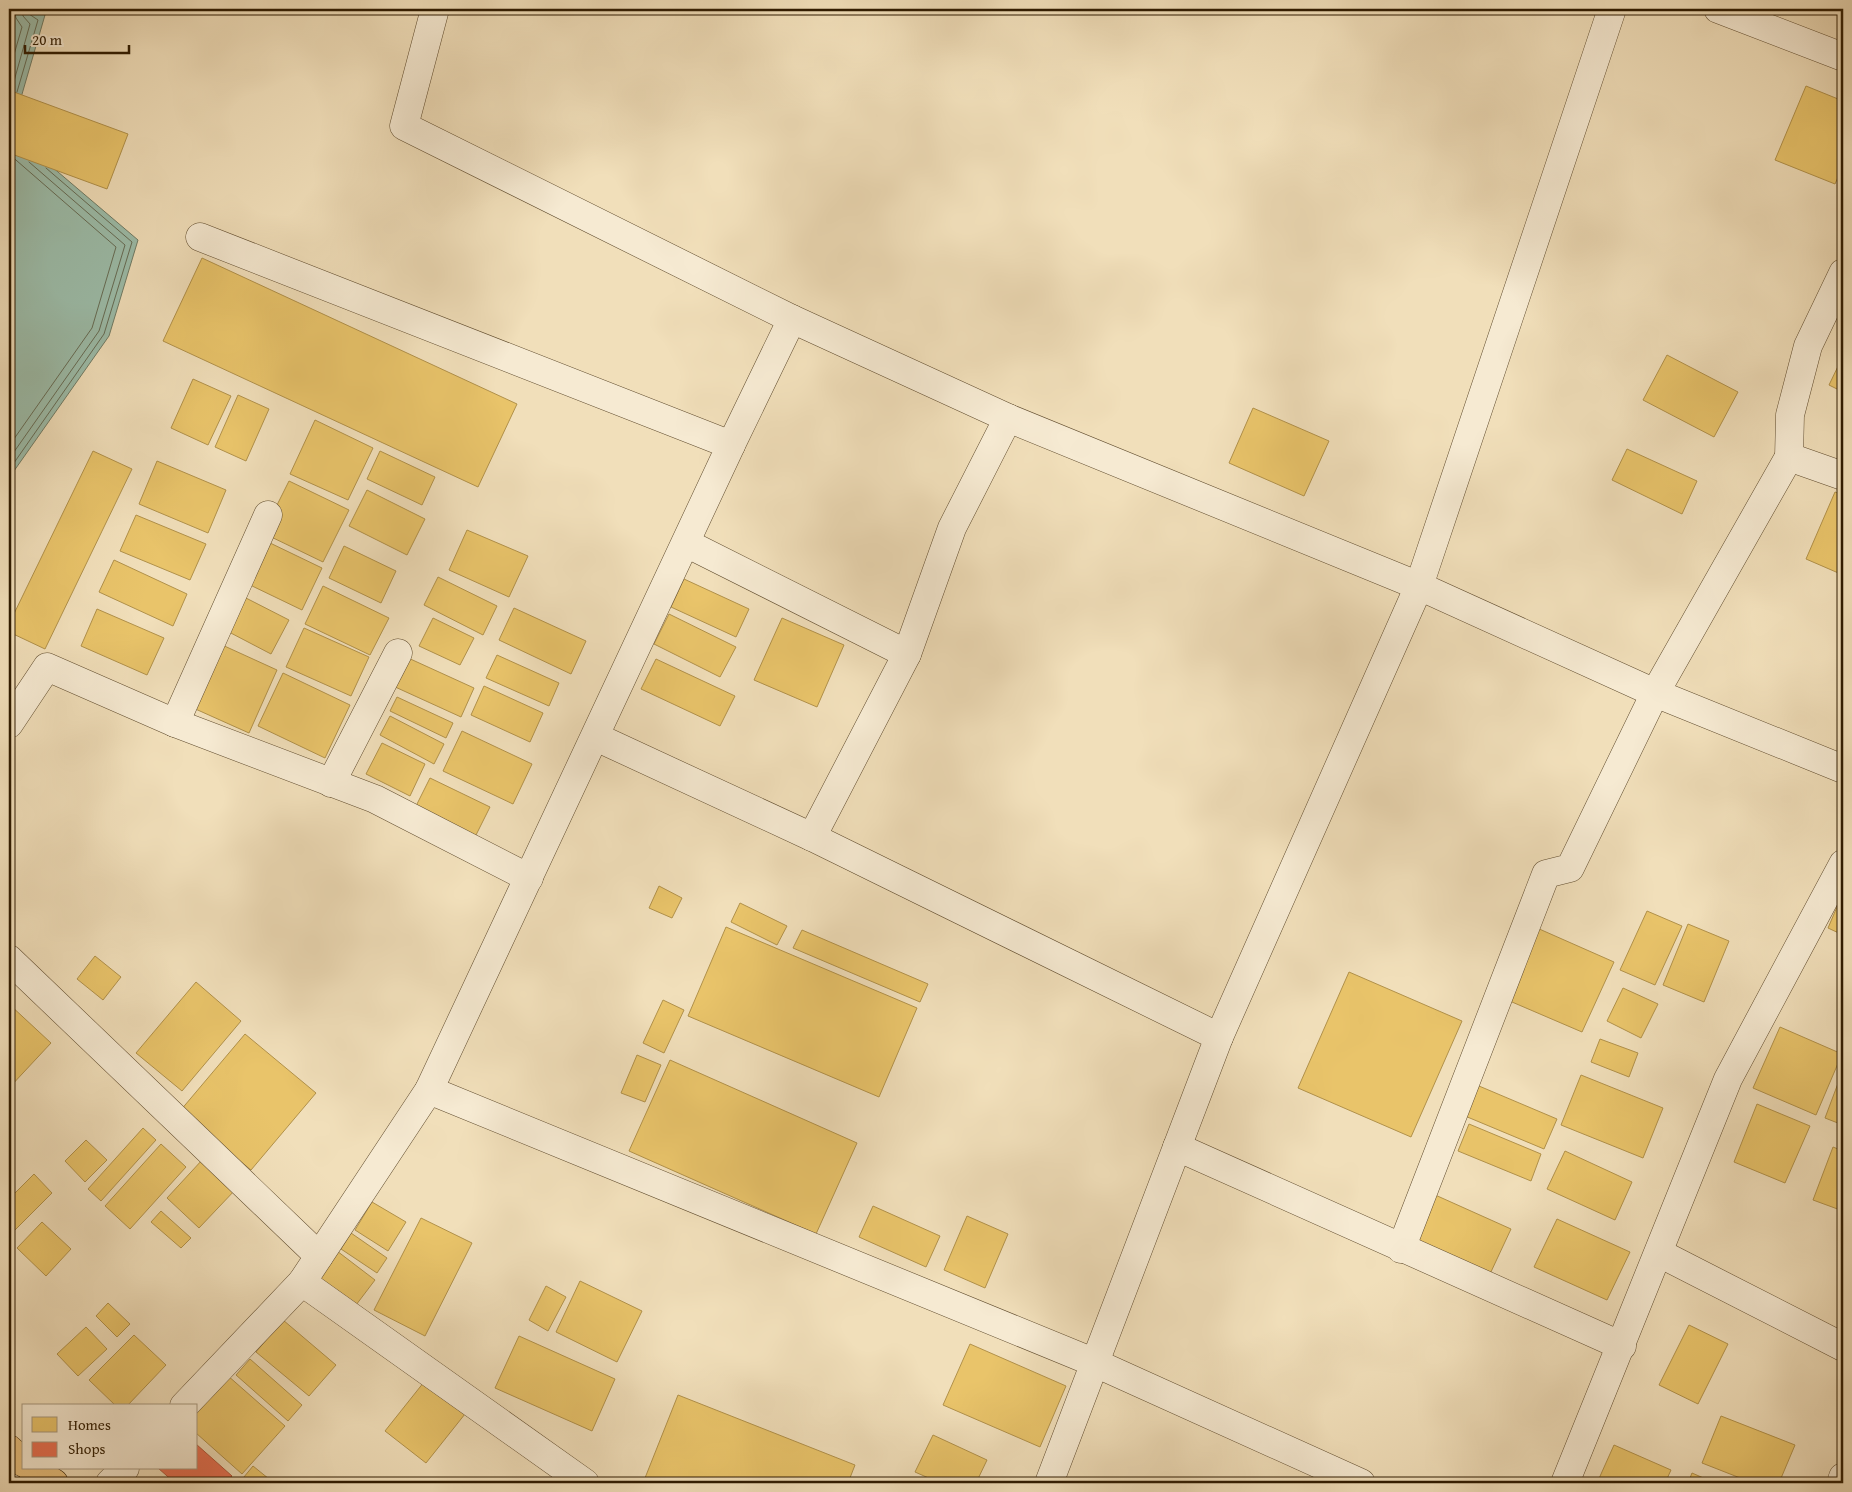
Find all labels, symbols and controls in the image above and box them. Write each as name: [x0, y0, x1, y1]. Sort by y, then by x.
scale bar: [25, 22, 129, 54]
text: 20 m: [32, 29, 63, 50]
legend: [22, 1404, 198, 1470]
text: Homes: [68, 1414, 111, 1435]
text: Shops: [68, 1438, 105, 1459]

